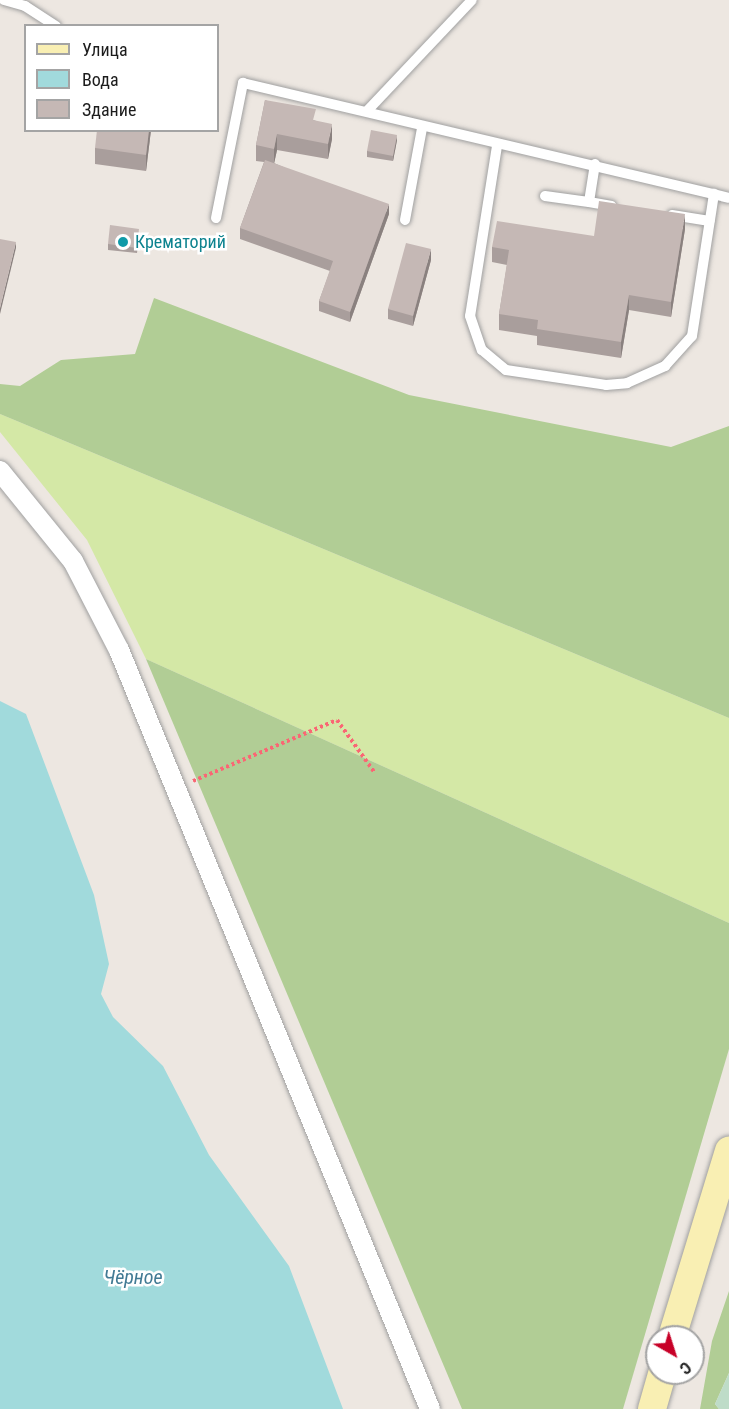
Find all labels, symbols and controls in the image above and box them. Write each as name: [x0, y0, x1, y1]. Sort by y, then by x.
legend: [24, 24, 219, 132]
text: Улица: [82, 39, 128, 60]
text: Вода: [82, 69, 119, 90]
text: Здание: [82, 99, 136, 120]
place label: Крематорий: [135, 231, 226, 253]
marker: Крематорий: [116, 235, 130, 249]
water label: Чёрное: [103, 1265, 163, 1289]
north arrow: [645, 1325, 705, 1385]
text: С: [676, 1358, 695, 1378]

